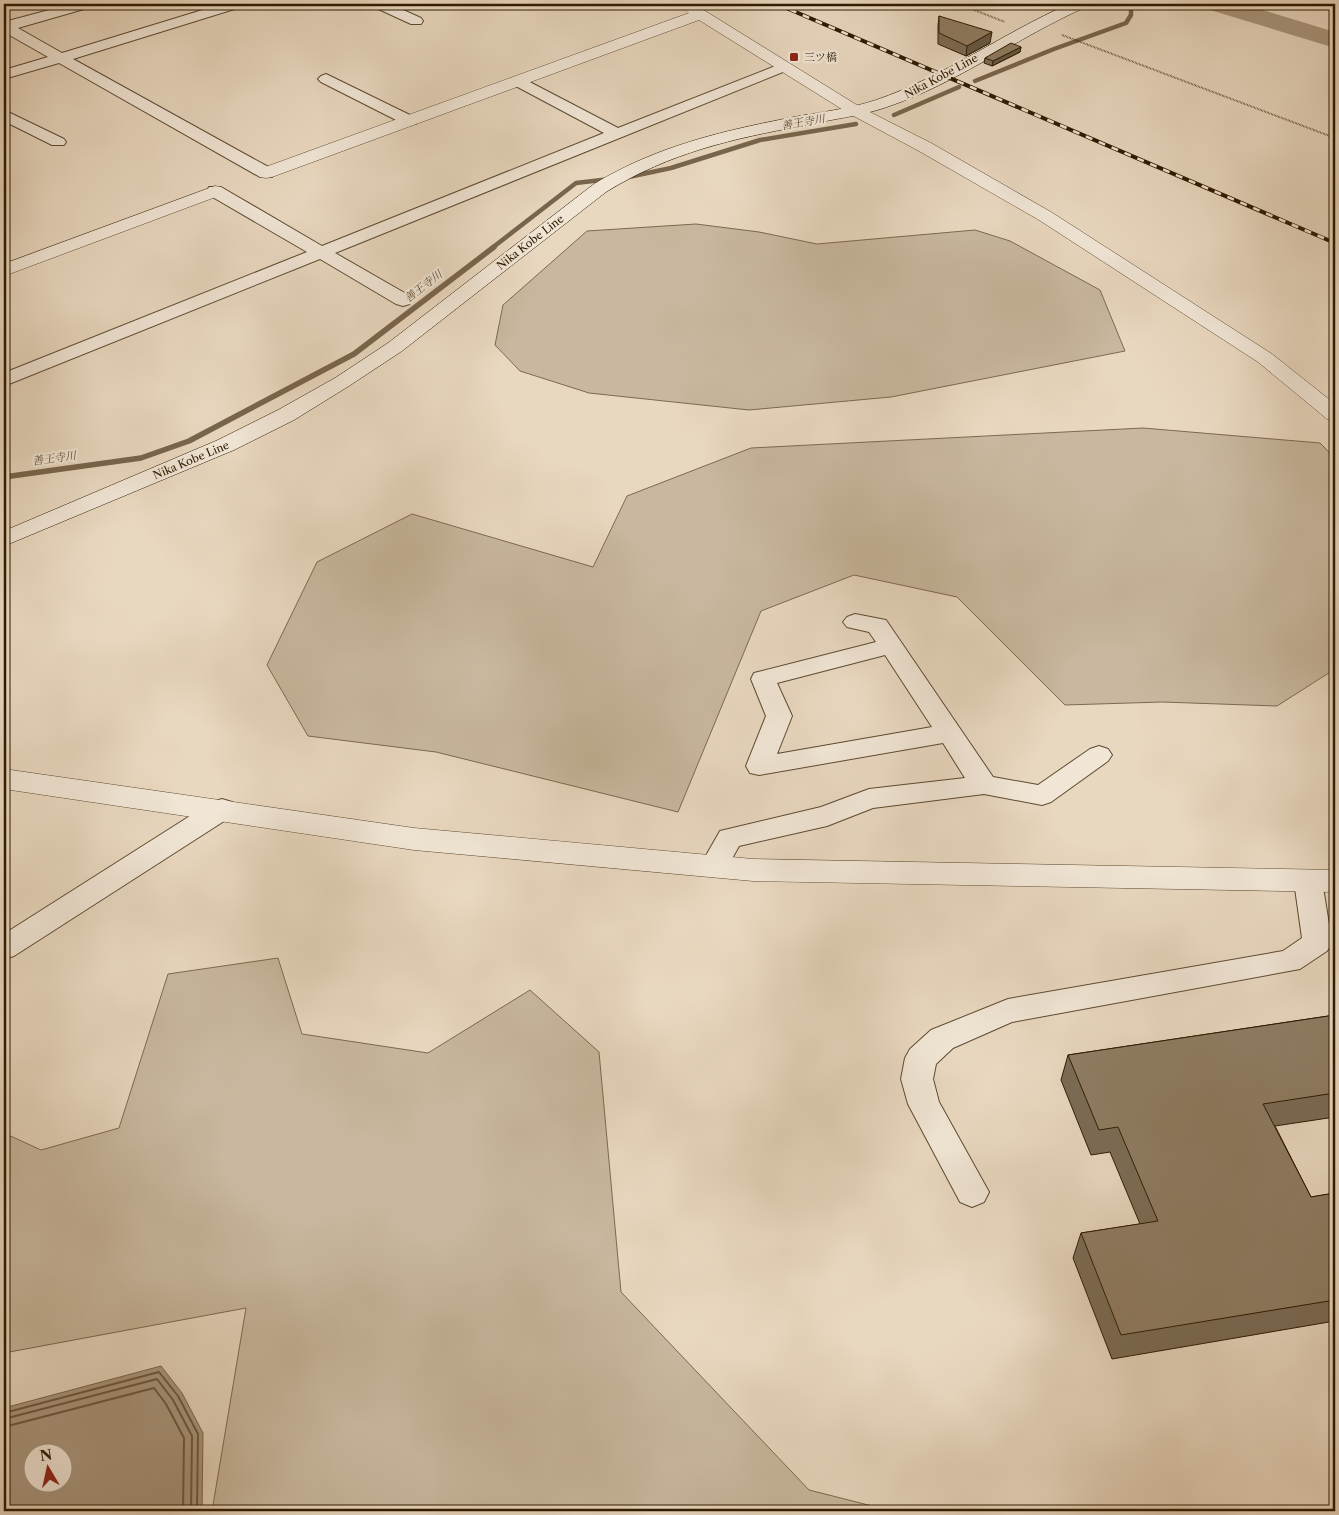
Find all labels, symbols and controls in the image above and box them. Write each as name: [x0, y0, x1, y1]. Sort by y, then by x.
place label: 三ツ橋: [804, 50, 837, 64]
marker: 三ツ橋: [788, 51, 800, 63]
street label: Nika Kobe Line: [902, 51, 980, 101]
water label: 善王寺川: [780, 111, 827, 133]
street label: Nika Kobe Line: [494, 211, 566, 273]
water label: 善王寺川: [401, 266, 445, 305]
street label: Nika Kobe Line: [151, 438, 231, 482]
water label: 善王寺川: [31, 448, 78, 468]
north arrow: [22, 1442, 72, 1492]
text: N: [39, 1445, 53, 1465]

